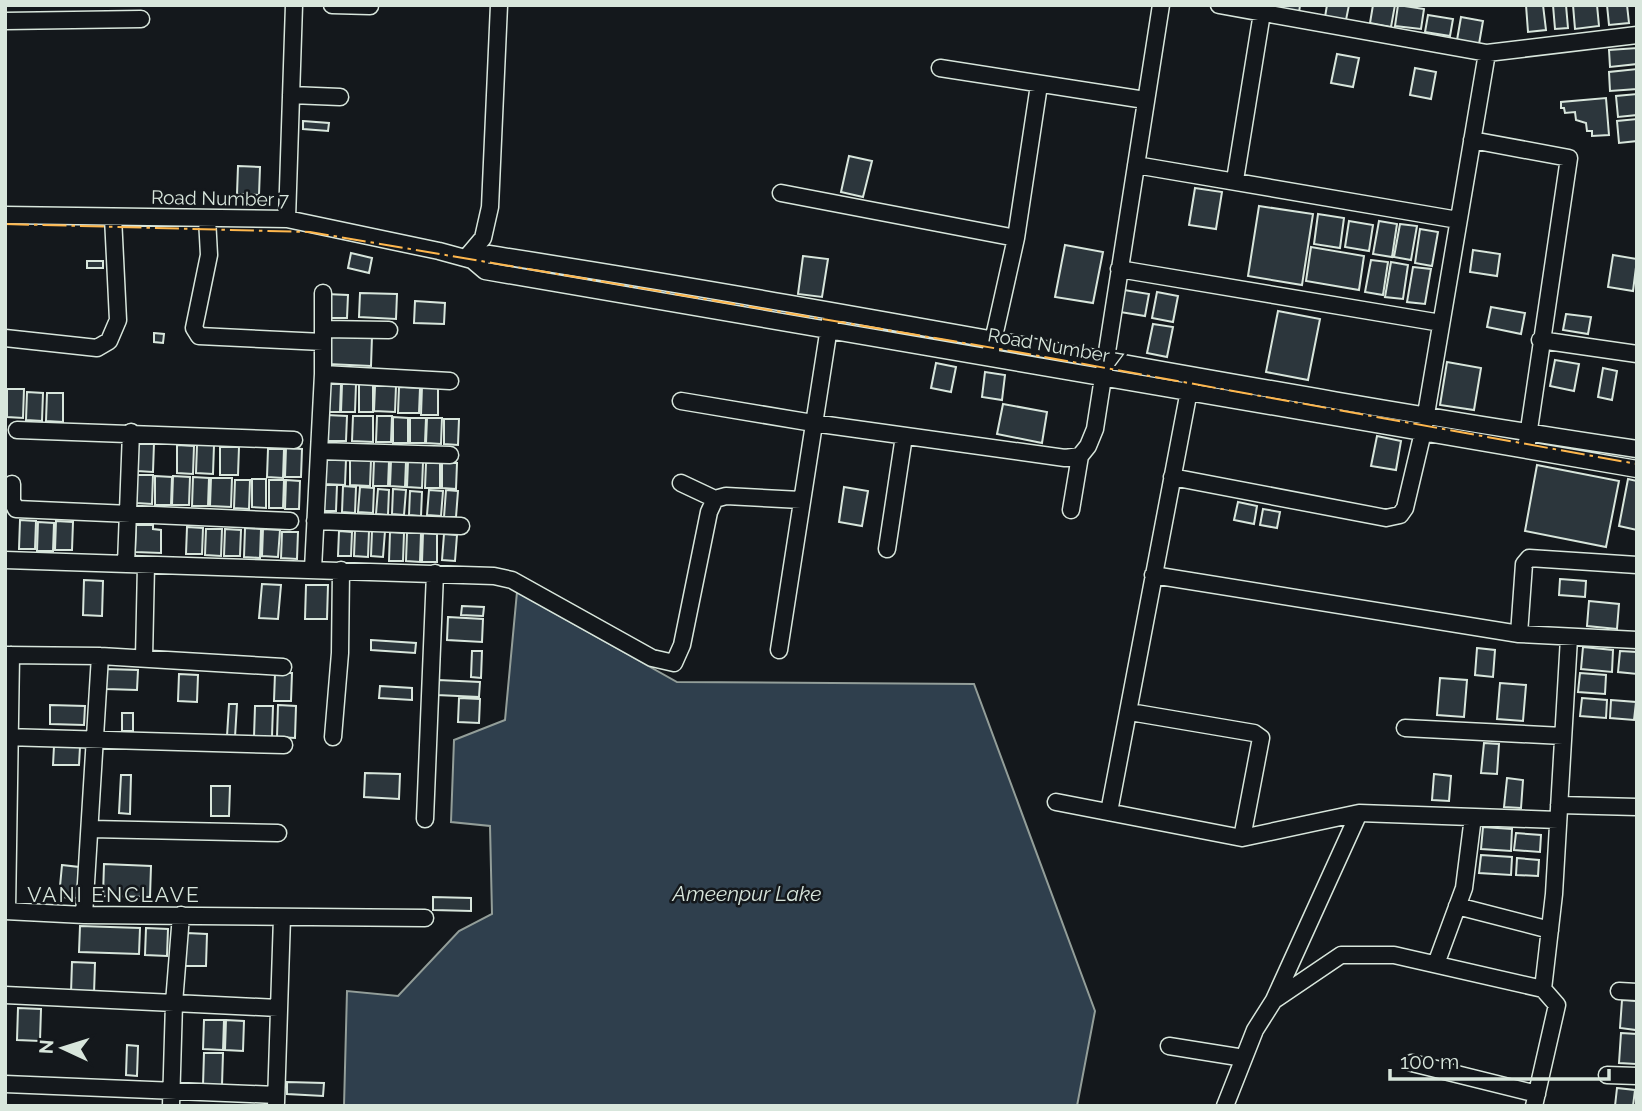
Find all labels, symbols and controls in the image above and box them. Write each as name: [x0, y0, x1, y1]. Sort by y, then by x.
street label: Road Number 7: [151, 186, 289, 210]
street label: Road Number 7: [986, 323, 1126, 369]
water label: Ameenpur Lake: [672, 881, 821, 906]
district label: VANI ENCLAVE: [27, 882, 201, 907]
north arrow: [28, 1013, 98, 1083]
scale bar: [1390, 1038, 1609, 1082]
text: N: [35, 1039, 58, 1055]
text: 100 m: [1400, 1049, 1459, 1074]

